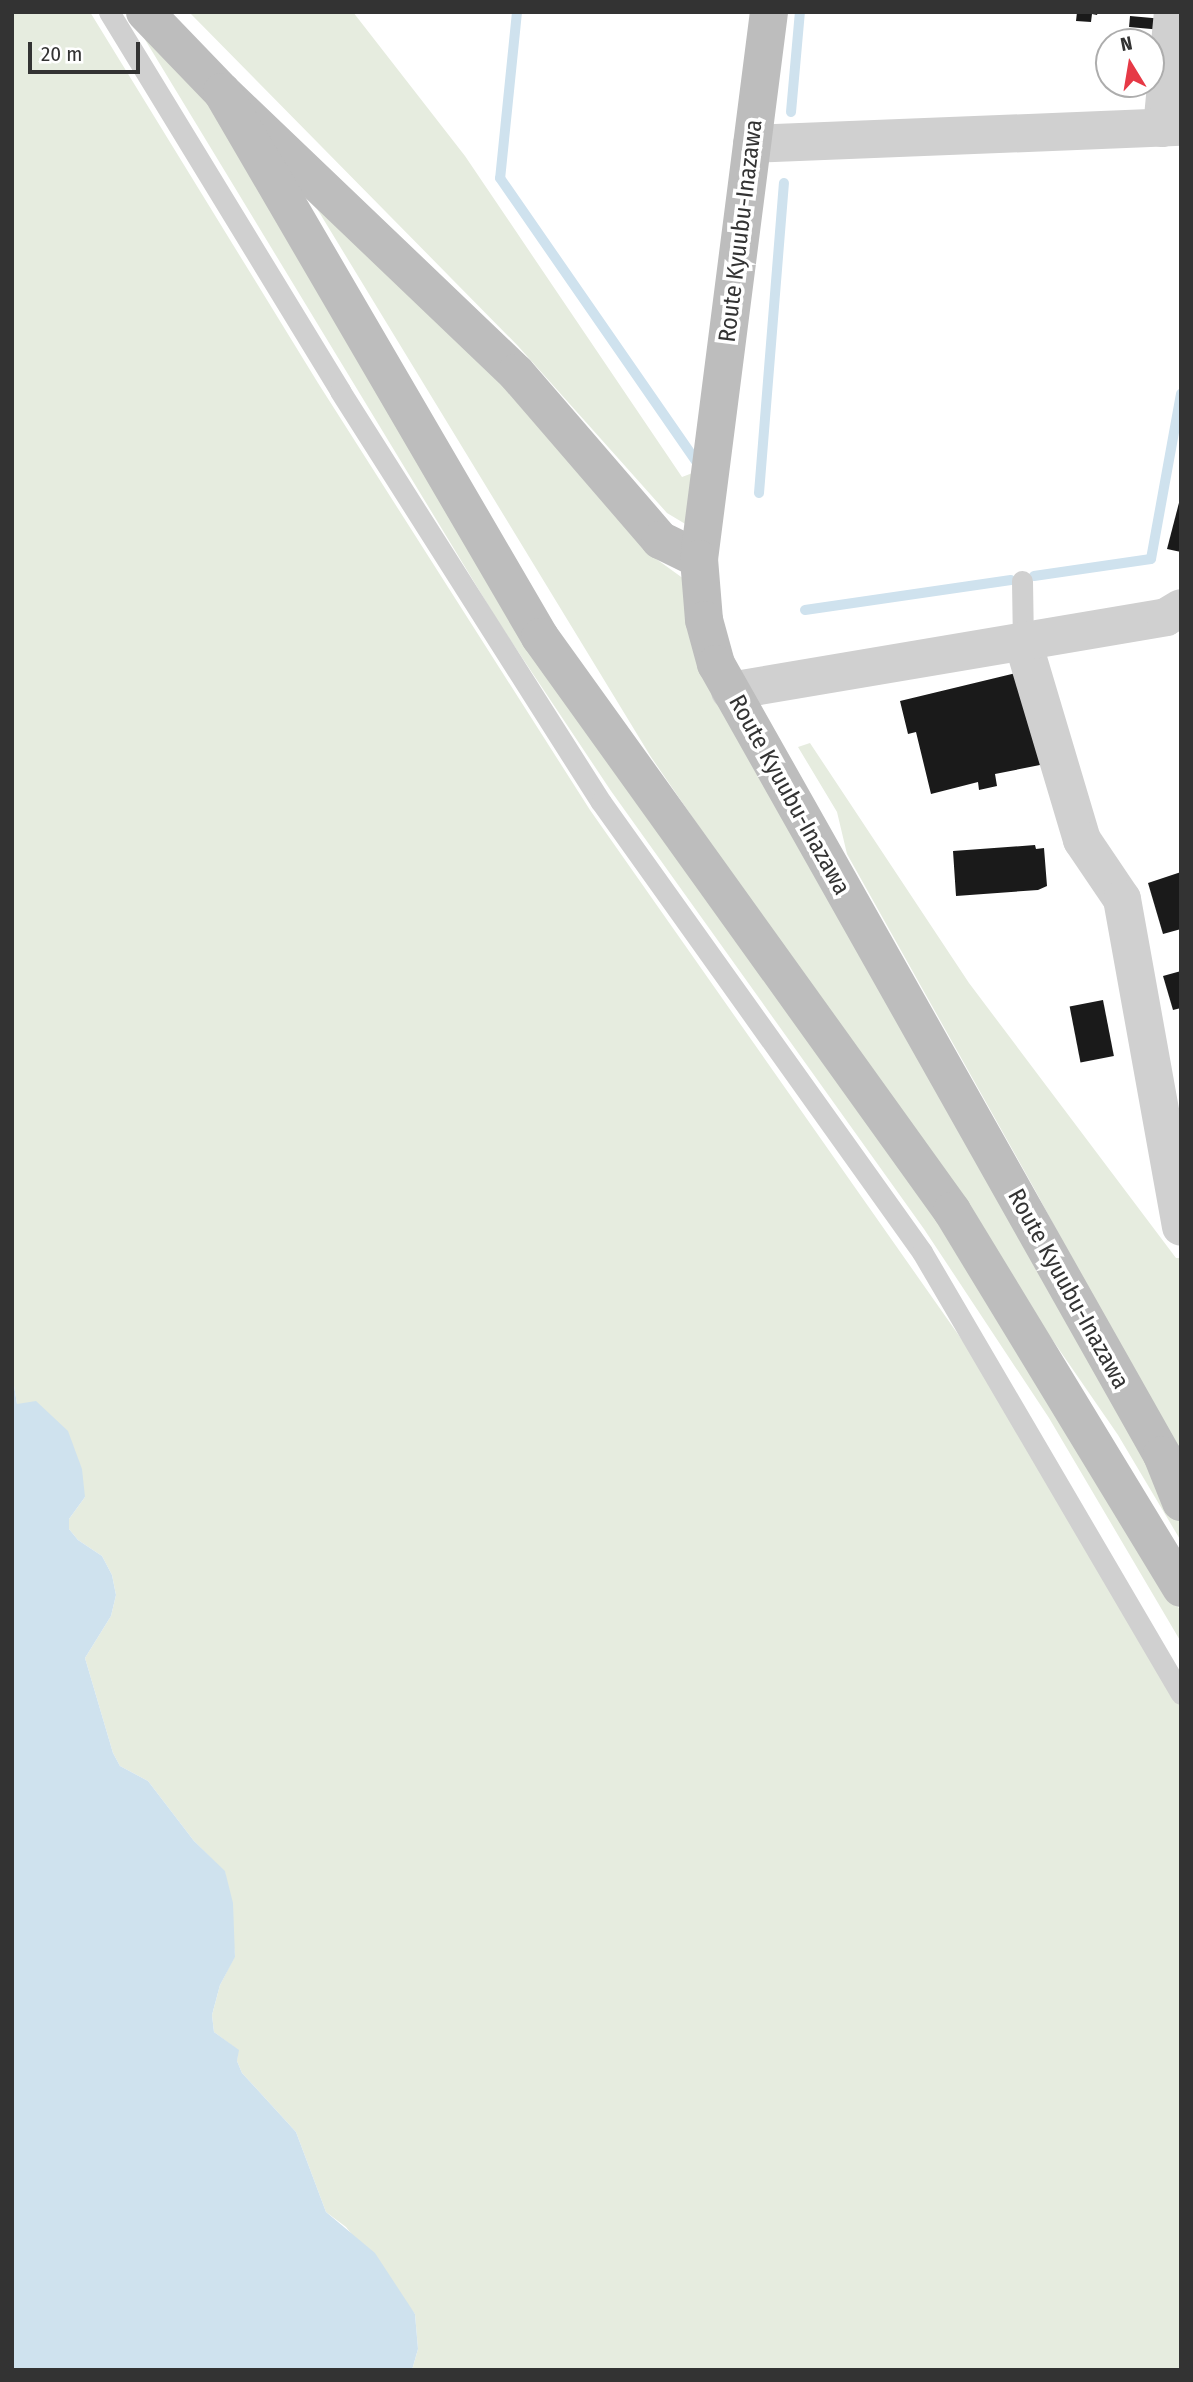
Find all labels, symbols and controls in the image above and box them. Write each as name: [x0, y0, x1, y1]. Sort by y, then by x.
scale bar: [32, 28, 144, 72]
north arrow: [1095, 28, 1165, 98]
text: N: [1118, 31, 1134, 56]
text: 20 m: [41, 41, 82, 67]
street label: Route Kyuubu-Inazawa: [713, 118, 769, 344]
street label: Route Kyuubu-Inazawa: [722, 690, 856, 900]
street label: Route Kyuubu-Inazawa: [1001, 1184, 1135, 1394]

